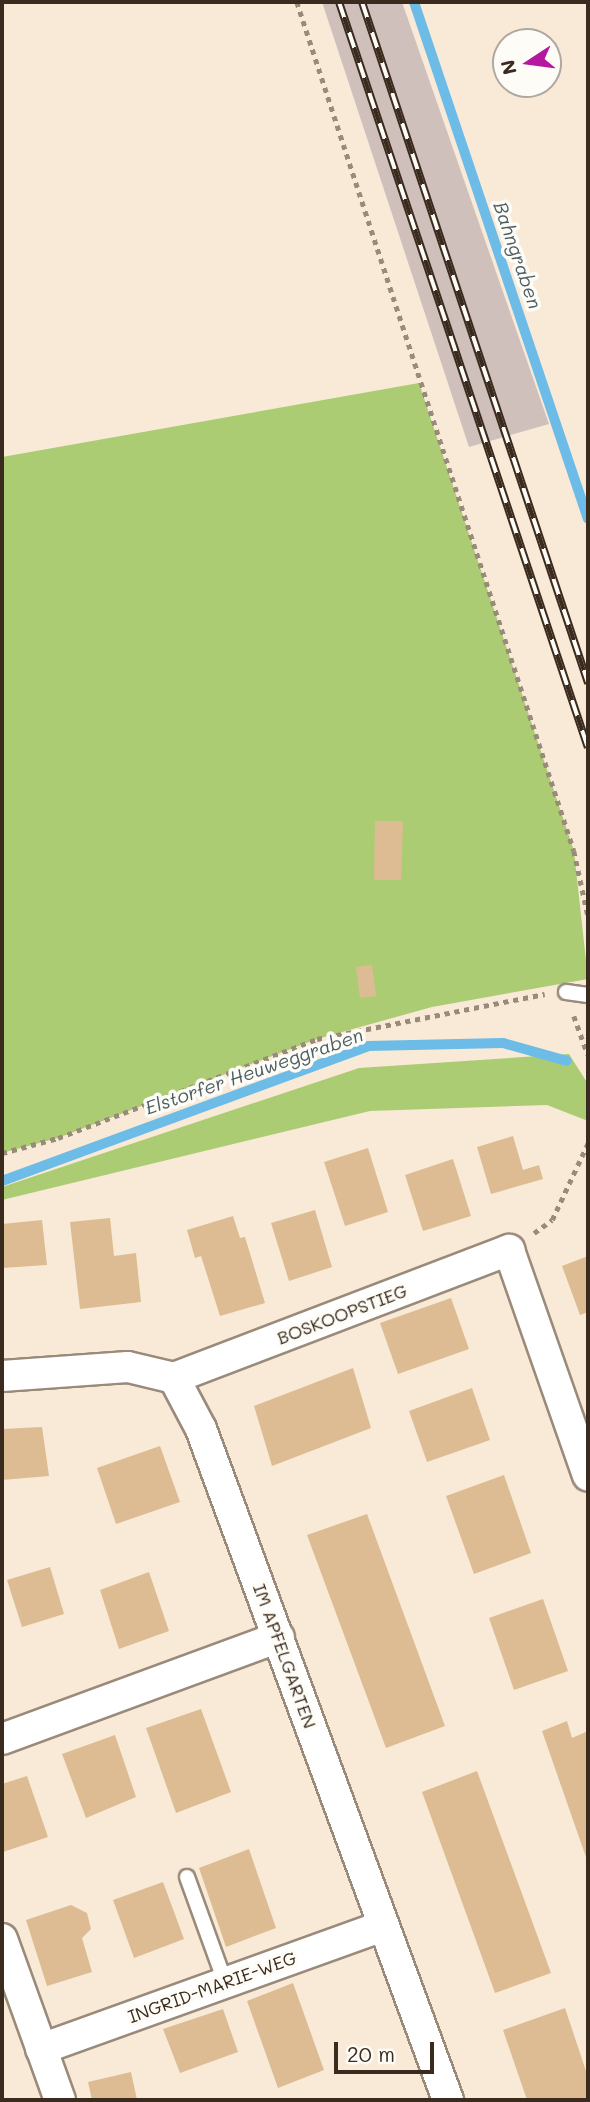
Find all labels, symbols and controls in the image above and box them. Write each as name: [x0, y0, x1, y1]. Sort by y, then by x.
north arrow: [492, 28, 562, 98]
text: N: [494, 58, 522, 77]
water label: Bahngraben: [489, 198, 547, 312]
water label: Elstorfer Heuweggraben: [142, 1023, 366, 1119]
street label: BOSKOOPSTIEG: [274, 1279, 410, 1349]
street label: IM APFELGARTEN: [249, 1581, 321, 1731]
street label: INGRID-MARIE-WEG: [125, 1947, 299, 2027]
scale bar: [338, 2028, 438, 2072]
text: 20 m: [347, 2040, 395, 2067]

